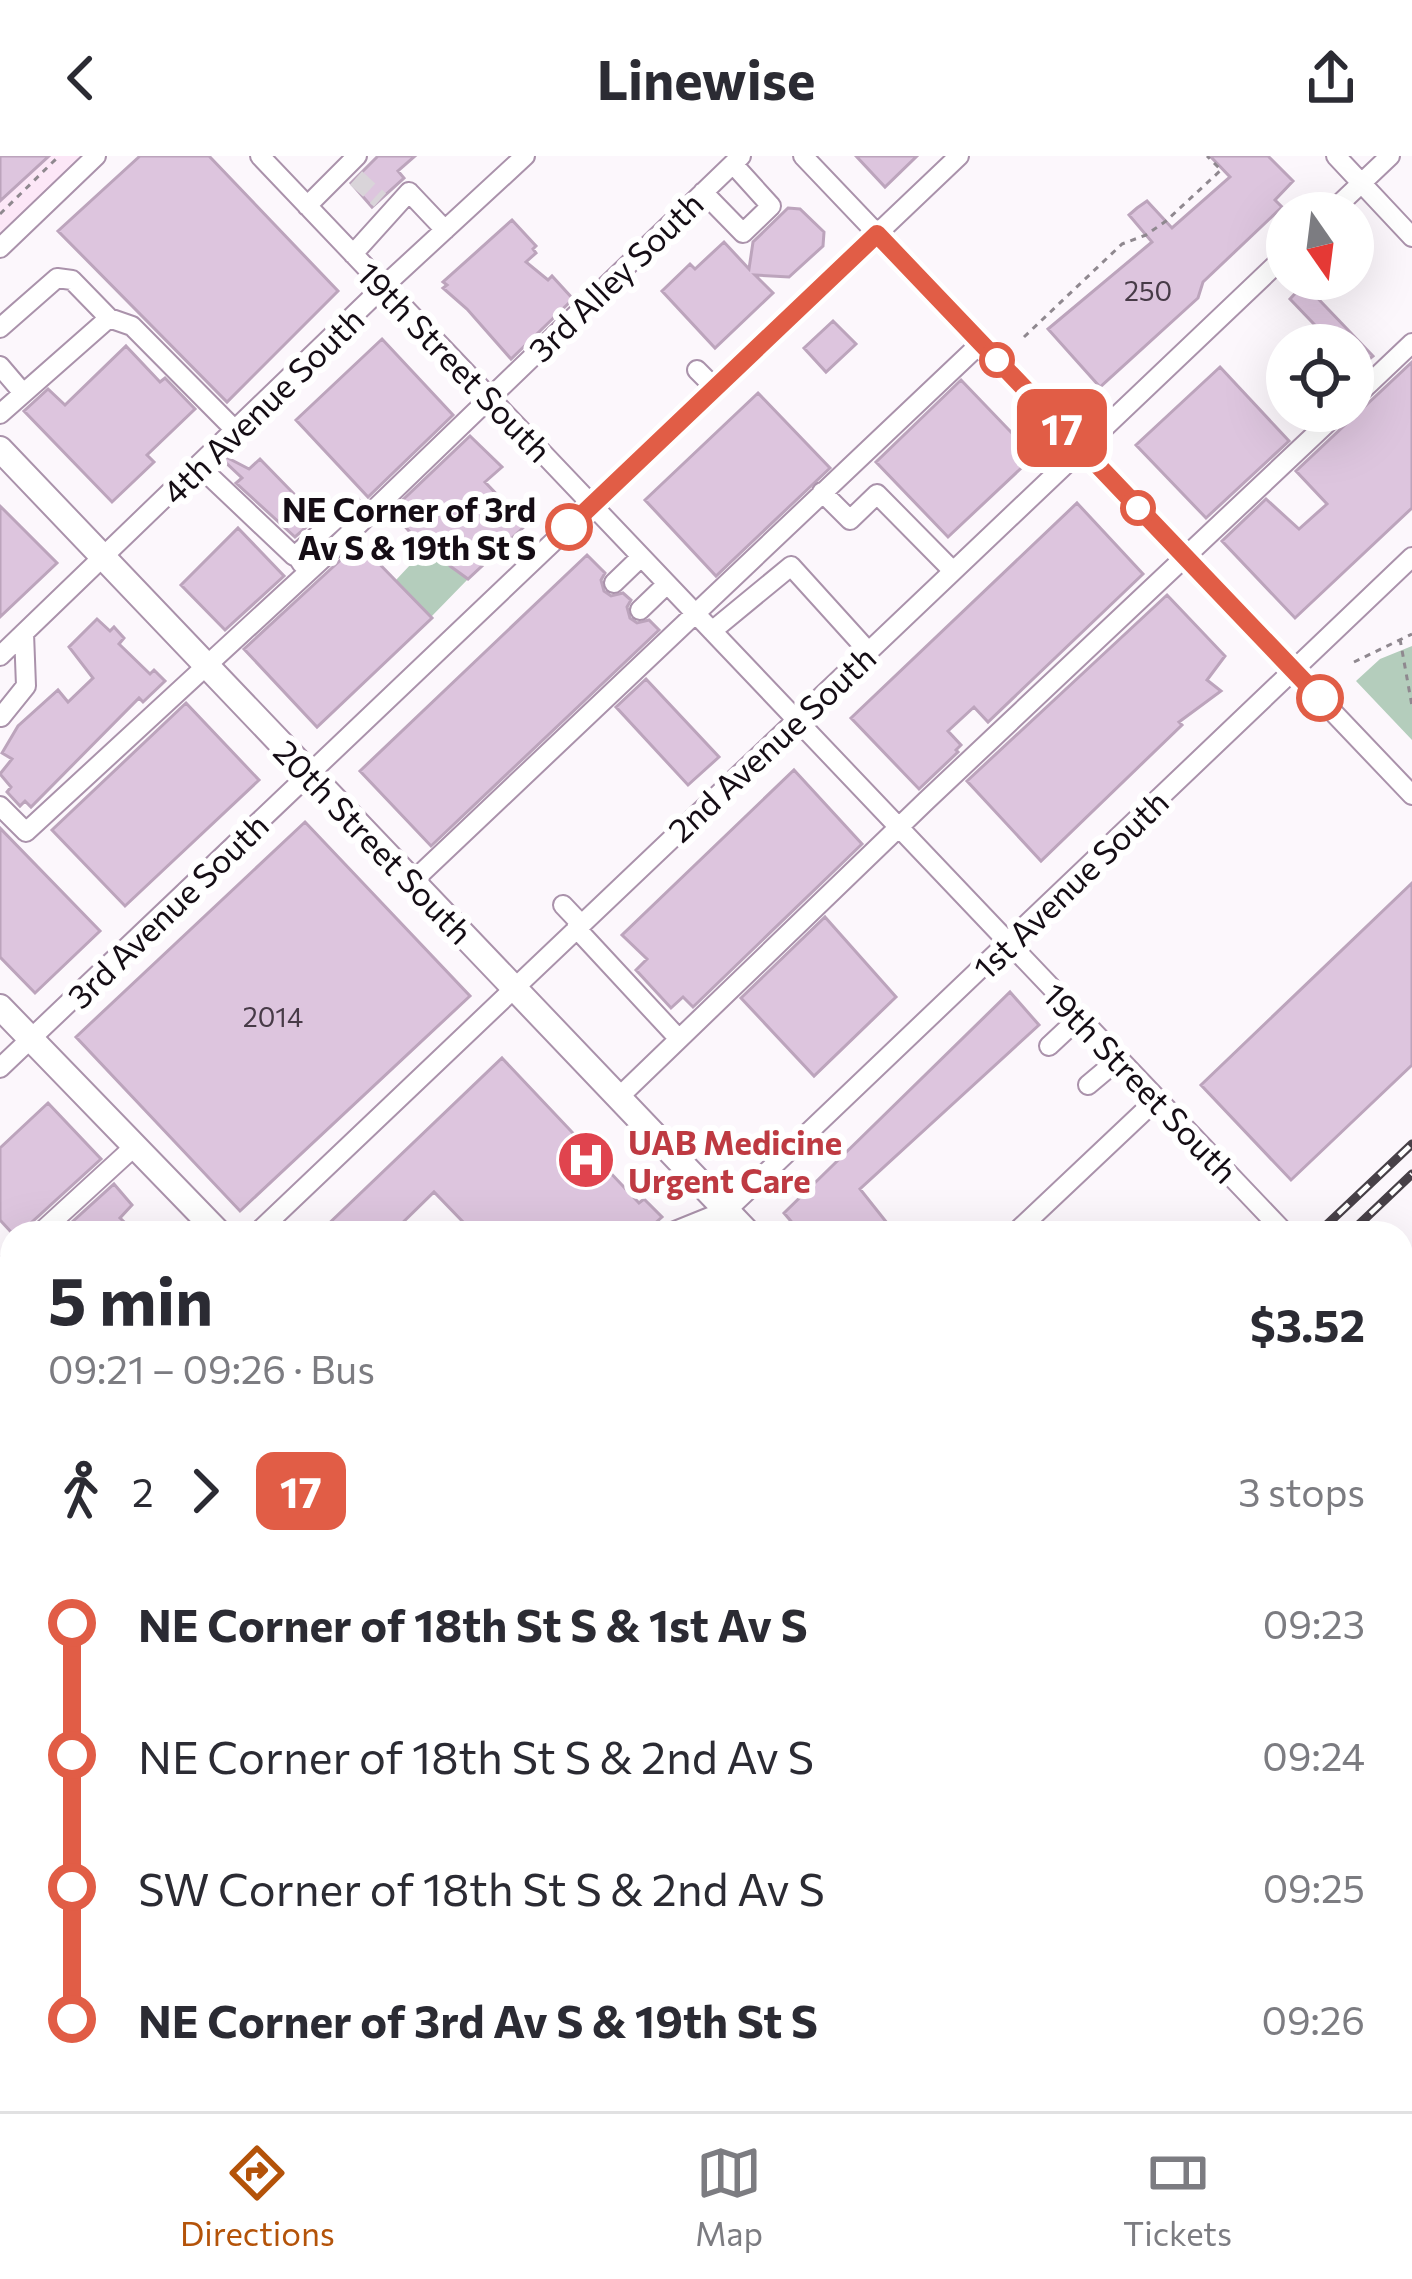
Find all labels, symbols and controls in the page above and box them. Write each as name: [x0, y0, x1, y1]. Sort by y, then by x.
icon: back: [48, 45, 114, 111]
text: Linewise: [597, 45, 815, 111]
icon: share: [1298, 45, 1364, 111]
street label: 3rd Alley South: [519, 183, 711, 369]
north arrow: [1266, 192, 1374, 300]
map controls: [1266, 192, 1374, 432]
street label: 19th Street South: [349, 252, 561, 470]
house number: 250: [1124, 274, 1172, 307]
street label: 4th Avenue South: [153, 298, 371, 512]
button: locate: [1266, 324, 1374, 432]
unlabelled marker: [981, 344, 1013, 376]
line badge: 17: [1008, 389, 1116, 467]
text: 17: [1041, 402, 1083, 454]
place label: NE Corner of 3rd Av S & 19th St S: [282, 488, 536, 567]
unlabelled marker: [1122, 492, 1154, 524]
marker: NE Corner of 3rd Av S & 19th St S: [547, 505, 591, 549]
street label: 2nd Avenue South: [659, 636, 883, 850]
unlabelled marker: [1298, 676, 1342, 720]
street label: 20th Street South: [266, 730, 482, 952]
street label: 1st Avenue South: [964, 781, 1176, 987]
street label: 3rd Avenue South: [58, 804, 276, 1016]
street label: 19th Street South: [1035, 973, 1247, 1191]
house number: 2014: [243, 1000, 303, 1033]
place label: UAB Medicine Urgent Care: [628, 1121, 842, 1200]
hospital icon: UAB Medicine Urgent Care: [555, 1129, 617, 1191]
text: 5 min: [48, 1258, 213, 1339]
text: $3.52: [1250, 1296, 1365, 1351]
text: 09:21 – 09:26 · Bus: [48, 1344, 375, 1392]
icon: walk: [48, 1458, 114, 1524]
icon: forward: [172, 1458, 238, 1524]
text: 17: [280, 1465, 322, 1517]
text: 2: [132, 1467, 154, 1515]
text: 3 stops: [1238, 1467, 1365, 1515]
text: NE Corner of 18th St S & 1st Av S: [138, 1596, 807, 1651]
text: 09:23: [1263, 1599, 1365, 1647]
text: NE Corner of 18th St S & 2nd Av S: [138, 1728, 814, 1783]
text: 09:24: [1262, 1731, 1365, 1779]
text: SW Corner of 18th St S & 2nd Av S: [138, 1860, 825, 1915]
text: 09:25: [1263, 1863, 1365, 1911]
text: NE Corner of 3rd Av S & 19th St S: [138, 1992, 818, 2047]
text: 09:26: [1261, 1995, 1365, 2043]
tab: Directions: [180, 2140, 335, 2253]
tab: Map: [695, 2140, 763, 2253]
tab: Tickets: [1123, 2140, 1232, 2253]

